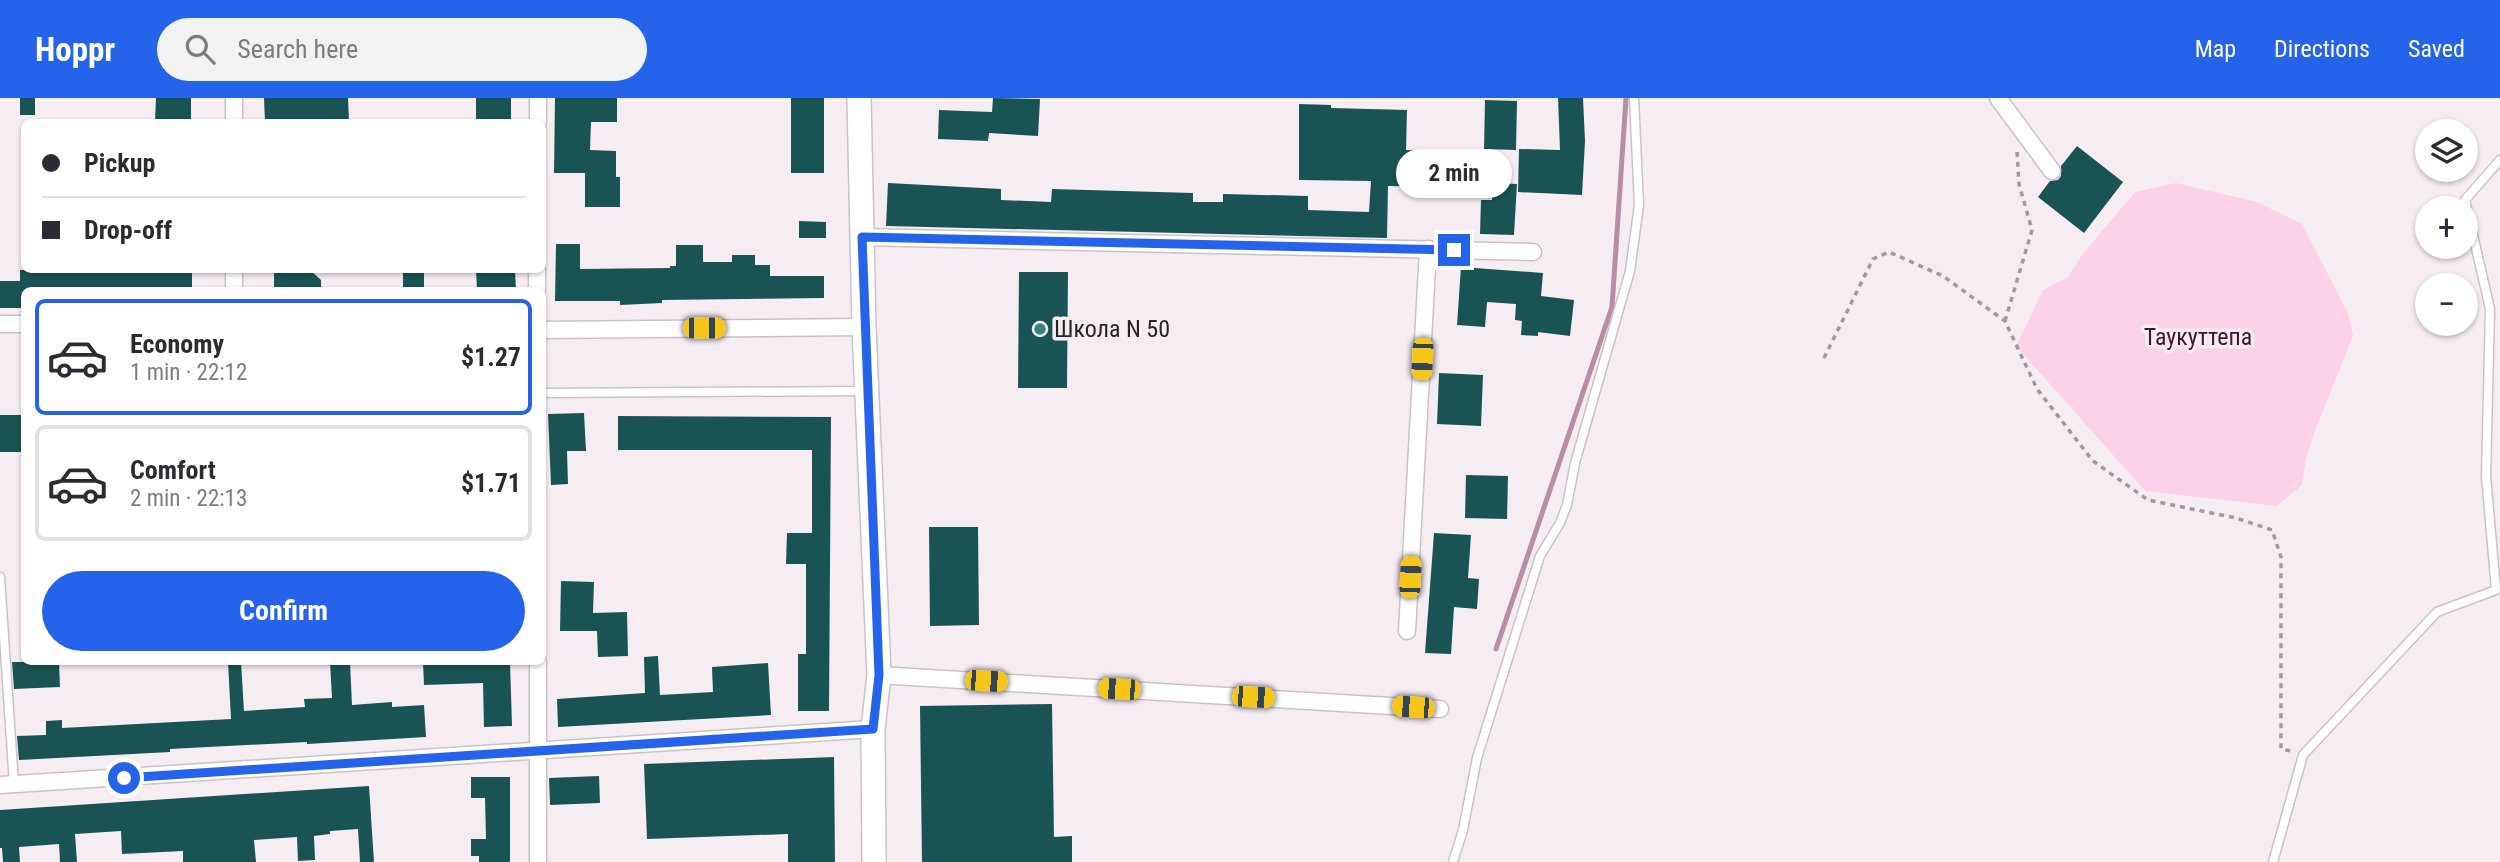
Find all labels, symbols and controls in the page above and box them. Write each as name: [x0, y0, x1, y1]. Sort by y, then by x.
search box: [157, 18, 647, 81]
text: Hoppr: [35, 30, 115, 69]
icon: search: [181, 30, 219, 68]
text: Search here: [237, 34, 358, 64]
text: Map: [2195, 35, 2236, 63]
text: Directions: [2274, 35, 2370, 63]
text: Saved: [2408, 35, 2465, 63]
map controls: [2415, 119, 2478, 336]
button: layers: [2415, 119, 2478, 182]
text: Pickup: [84, 148, 155, 178]
callout: 2 min: [1396, 149, 1512, 198]
text: 2 min: [1428, 160, 1480, 187]
button: +: [2415, 196, 2478, 259]
text: Drop-off: [84, 215, 172, 245]
route end: [1438, 234, 1470, 266]
button: −: [2415, 273, 2478, 336]
place label: Школа N 50: [1054, 315, 1170, 343]
car: [684, 318, 726, 339]
marker: Школа N 50: [1032, 321, 1048, 337]
park label: Таукуттепа: [2144, 323, 2252, 351]
icon: car: [46, 326, 109, 389]
text: Economy: [130, 329, 224, 359]
car: [1411, 337, 1434, 381]
text: $1.27: [461, 342, 521, 372]
text: 1 min · 22:12: [130, 359, 247, 386]
icon: car: [46, 452, 109, 515]
text: Comfort: [130, 455, 216, 485]
text: $1.71: [461, 468, 521, 498]
text: 2 min · 22:13: [130, 485, 247, 512]
car: [1399, 555, 1422, 599]
button: Confirm: [42, 571, 525, 651]
car: [965, 669, 1008, 693]
car: [1098, 677, 1141, 701]
car: [1232, 685, 1275, 709]
car: [1392, 695, 1435, 719]
route start: [108, 762, 140, 794]

